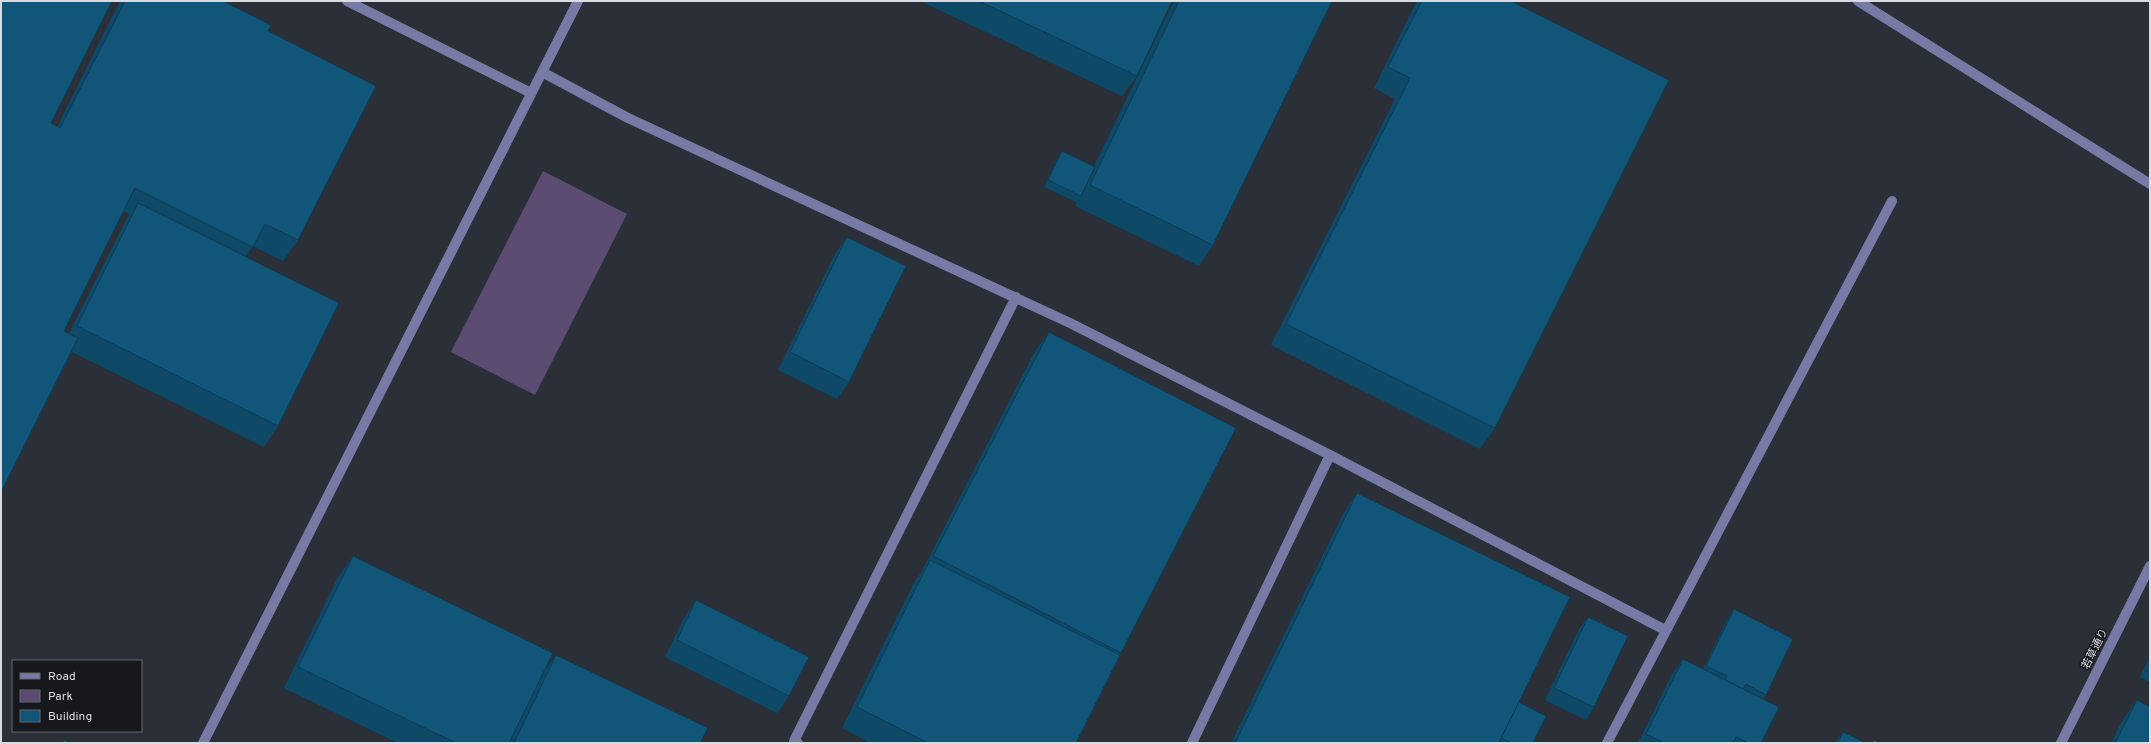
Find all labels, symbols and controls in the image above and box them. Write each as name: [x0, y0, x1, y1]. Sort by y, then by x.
street label: 若草通り: [2079, 626, 2111, 672]
legend: [12, 660, 142, 732]
text: Road: [48, 669, 76, 685]
text: Park: [48, 689, 73, 705]
text: Building: [48, 709, 92, 725]

